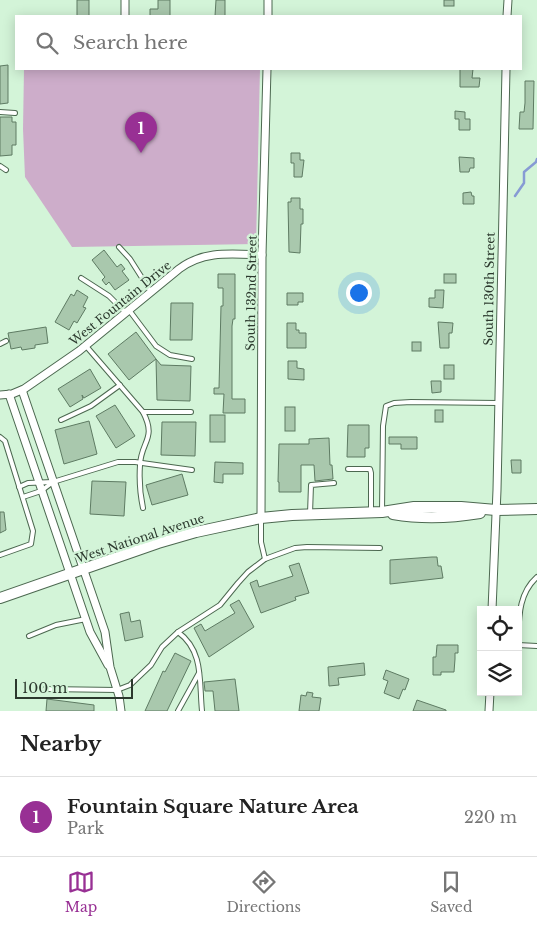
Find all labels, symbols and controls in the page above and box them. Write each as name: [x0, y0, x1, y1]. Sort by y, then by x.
search box: [15, 15, 522, 70]
icon: search: [33, 29, 61, 57]
text: Search here: [73, 31, 188, 54]
pin: 1: [125, 112, 157, 153]
street label: South 130th Street: [481, 232, 497, 346]
street label: South 132nd Street: [242, 234, 260, 351]
street label: West Fountain Drive: [65, 257, 174, 349]
your location: [346, 280, 372, 306]
street label: West National Avenue: [73, 510, 206, 566]
map controls: [477, 606, 522, 696]
button: locate: [477, 606, 522, 651]
button: layers: [477, 651, 522, 696]
scale bar: [15, 676, 132, 699]
text: 100 m: [22, 679, 67, 697]
text: Nearby: [20, 731, 101, 757]
text: Fountain Square Nature Area: [67, 795, 359, 818]
text: 1: [33, 807, 39, 827]
text: 220 m: [464, 807, 517, 827]
text: Park: [67, 818, 104, 838]
tab: Map: [65, 868, 97, 916]
tab: Directions: [226, 868, 301, 916]
tab: Saved: [430, 868, 472, 916]

